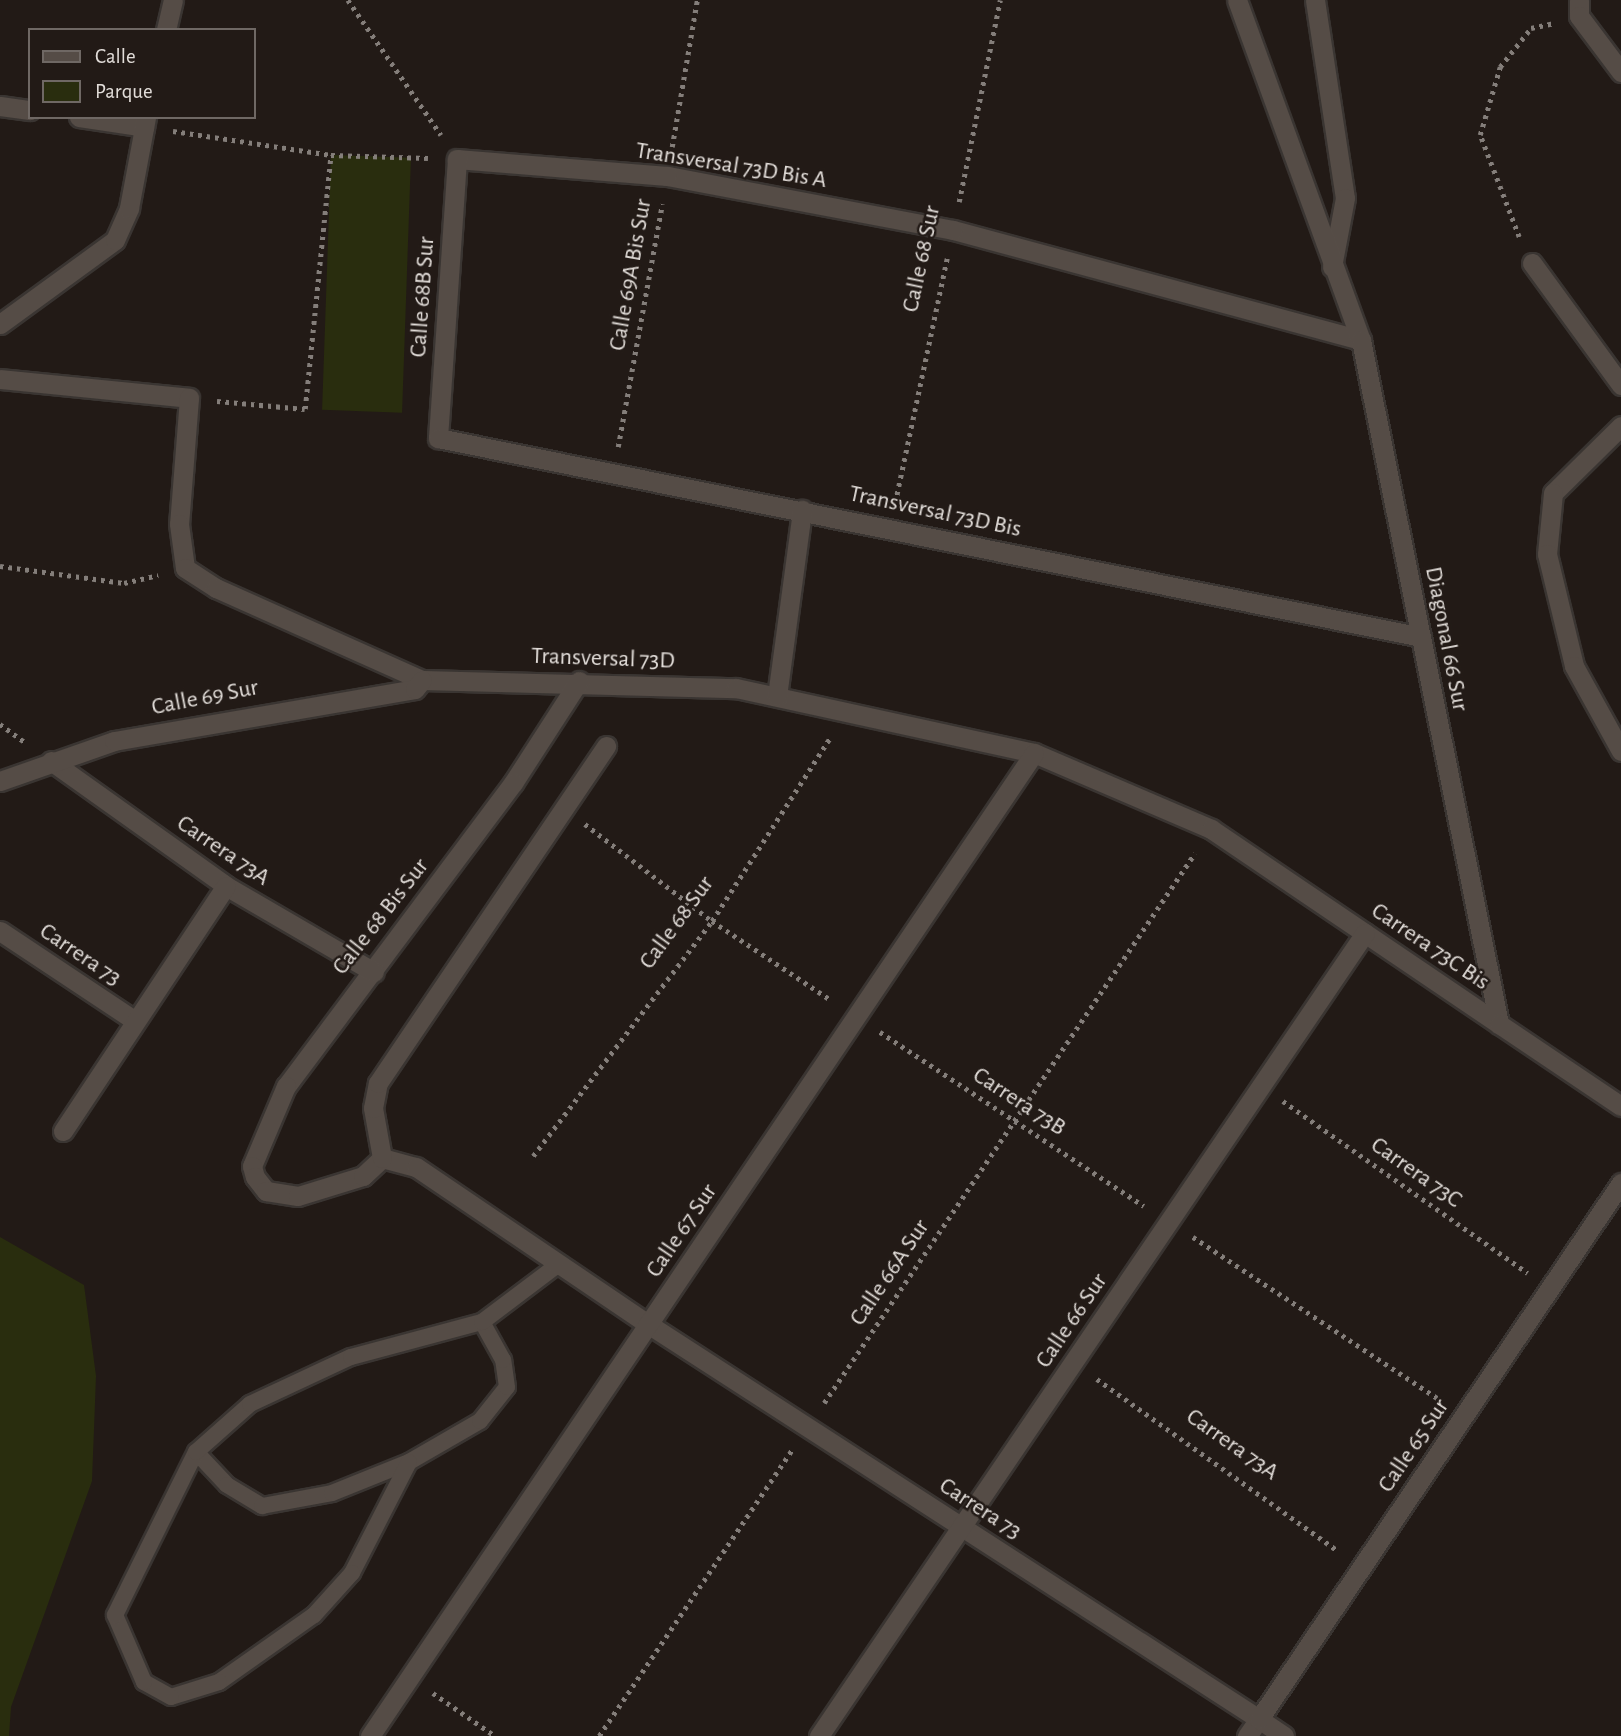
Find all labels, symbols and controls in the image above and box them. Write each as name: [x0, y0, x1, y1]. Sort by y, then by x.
legend: [28, 28, 256, 119]
text: Calle: [95, 46, 136, 67]
text: Parque: [95, 81, 153, 102]
street label: Transversal 73D Bis A: [633, 137, 829, 195]
street label: Calle 69A Bis Sur: [603, 197, 659, 353]
street label: Calle 68 Sur: [897, 203, 947, 315]
street label: Calle 68B Sur: [404, 236, 442, 358]
street label: Transversal 73D Bis: [846, 480, 1024, 544]
street label: Diagonal 66 Sur: [1418, 564, 1474, 714]
street label: Transversal 73D: [531, 642, 675, 676]
street label: Calle 69 Sur: [149, 674, 261, 722]
street label: Carrera 73A: [171, 809, 275, 893]
street label: Calle 68 Bis Sur: [327, 853, 435, 981]
street label: Calle 68 Sur: [634, 871, 720, 975]
street label: Carrera 73C Bis: [1365, 897, 1495, 997]
street label: Carrera 73: [34, 917, 126, 993]
street label: Carrera 73B: [967, 1061, 1071, 1143]
street label: Carrera 73C: [1365, 1131, 1467, 1215]
street label: Calle 67 Sur: [640, 1179, 724, 1283]
street label: Calle 66A Sur: [844, 1214, 936, 1332]
street label: Calle 66 Sur: [1030, 1268, 1114, 1374]
street label: Calle 65 Sur: [1372, 1394, 1456, 1498]
street label: Carrera 73A: [1180, 1403, 1284, 1487]
street label: Carrera 73: [933, 1472, 1027, 1546]

